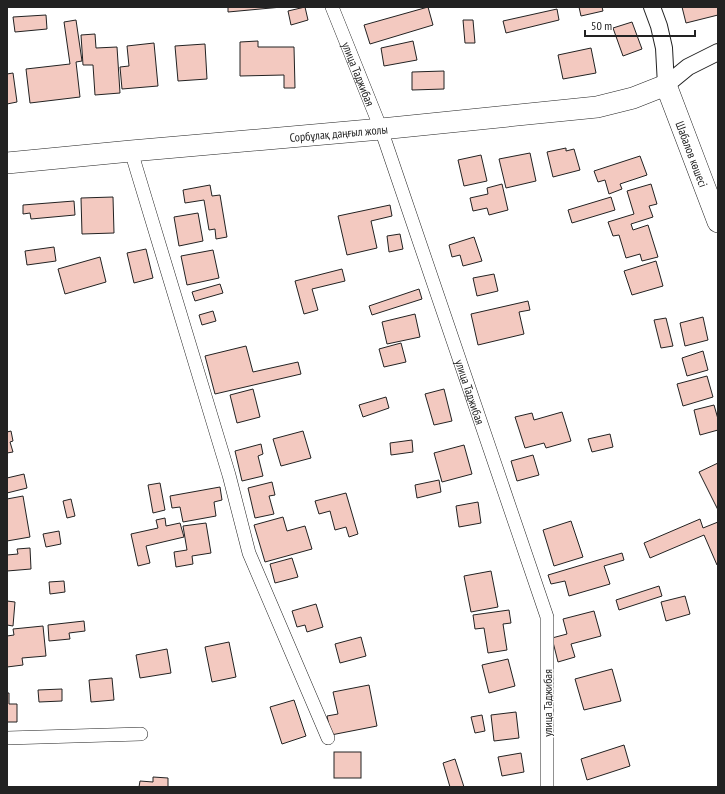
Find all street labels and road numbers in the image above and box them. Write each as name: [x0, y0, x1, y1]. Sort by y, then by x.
street label: улица Таджибая: [339, 40, 379, 108]
street label: Шабалов көшесі: [673, 119, 711, 189]
street label: Сорбұлақ даңғыл жолы: [289, 121, 388, 145]
street label: улица Таджибая: [452, 357, 488, 427]
street label: улица Таджибая: [540, 669, 555, 737]

